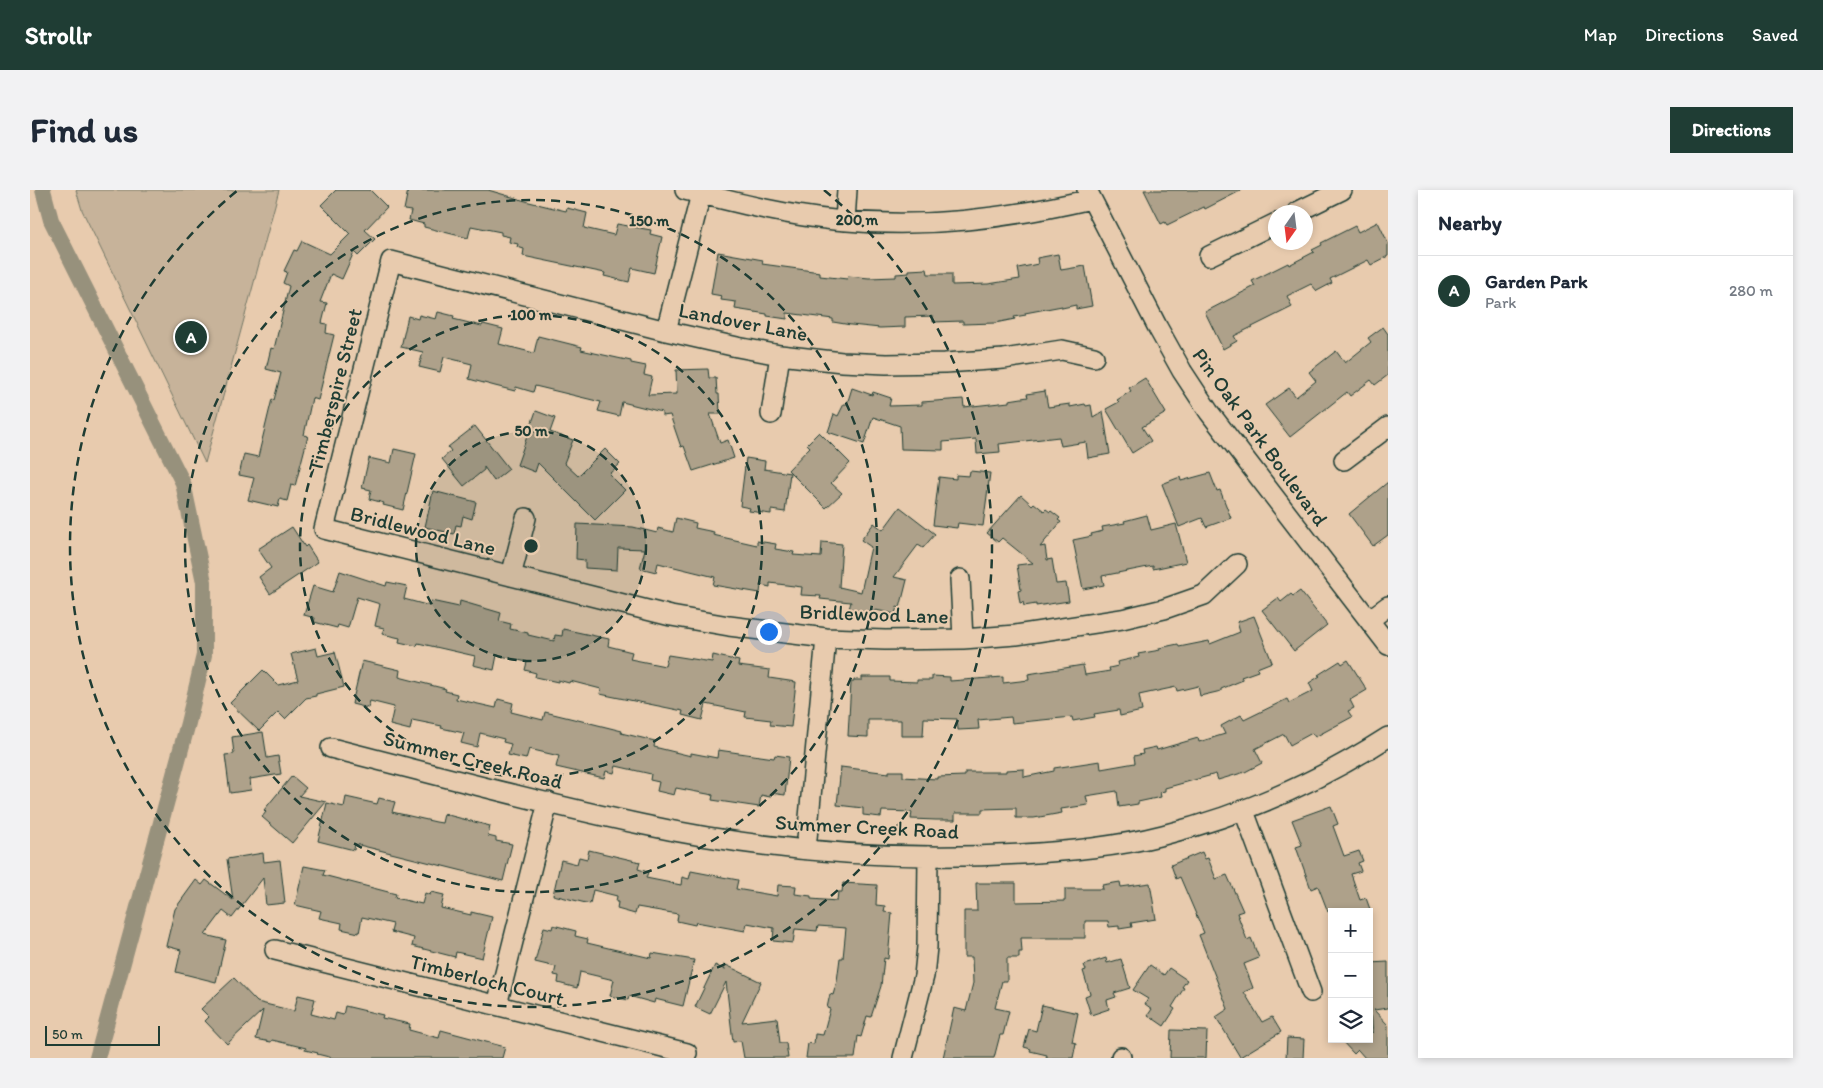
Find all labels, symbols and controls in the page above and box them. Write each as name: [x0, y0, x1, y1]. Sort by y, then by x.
text: Strollr: [25, 21, 91, 50]
text: Map: [1584, 24, 1617, 46]
text: Directions: [1645, 24, 1724, 46]
text: Saved: [1752, 24, 1798, 46]
button: Directions: [1670, 107, 1793, 153]
text: Find us: [30, 109, 138, 151]
north arrow: [1268, 205, 1313, 250]
text: Nearby: [1438, 210, 1502, 235]
text: 200 m: [836, 211, 879, 229]
text: 150 m: [629, 212, 669, 230]
text: Garden Park: [1485, 270, 1588, 293]
text: A: [1449, 281, 1459, 300]
text: 280 m: [1729, 281, 1773, 300]
text: Park: [1485, 293, 1516, 312]
street label: Landover Lane: [676, 297, 810, 346]
street label: Timberspire Street: [302, 305, 367, 474]
text: 100 m: [510, 306, 552, 324]
pin: A: [175, 318, 207, 356]
street label: Pin Oak Park Boulevard: [1188, 343, 1333, 530]
text: 50 m: [514, 422, 548, 440]
street label: Bridlewood Lane: [348, 500, 498, 561]
centre of rings: [522, 537, 540, 555]
street label: Bridlewood Lane: [799, 598, 949, 629]
your location: [756, 619, 782, 645]
street label: Summer Creek Road: [381, 725, 566, 794]
street label: Summer Creek Road: [774, 809, 960, 844]
map controls: [1328, 908, 1373, 1043]
button: +: [1328, 908, 1373, 953]
street label: Timberloch Court: [407, 948, 567, 1011]
button: −: [1328, 953, 1373, 998]
button: layers: [1328, 998, 1373, 1043]
scale bar: [45, 1023, 160, 1046]
text: 50 m: [52, 1026, 83, 1043]

